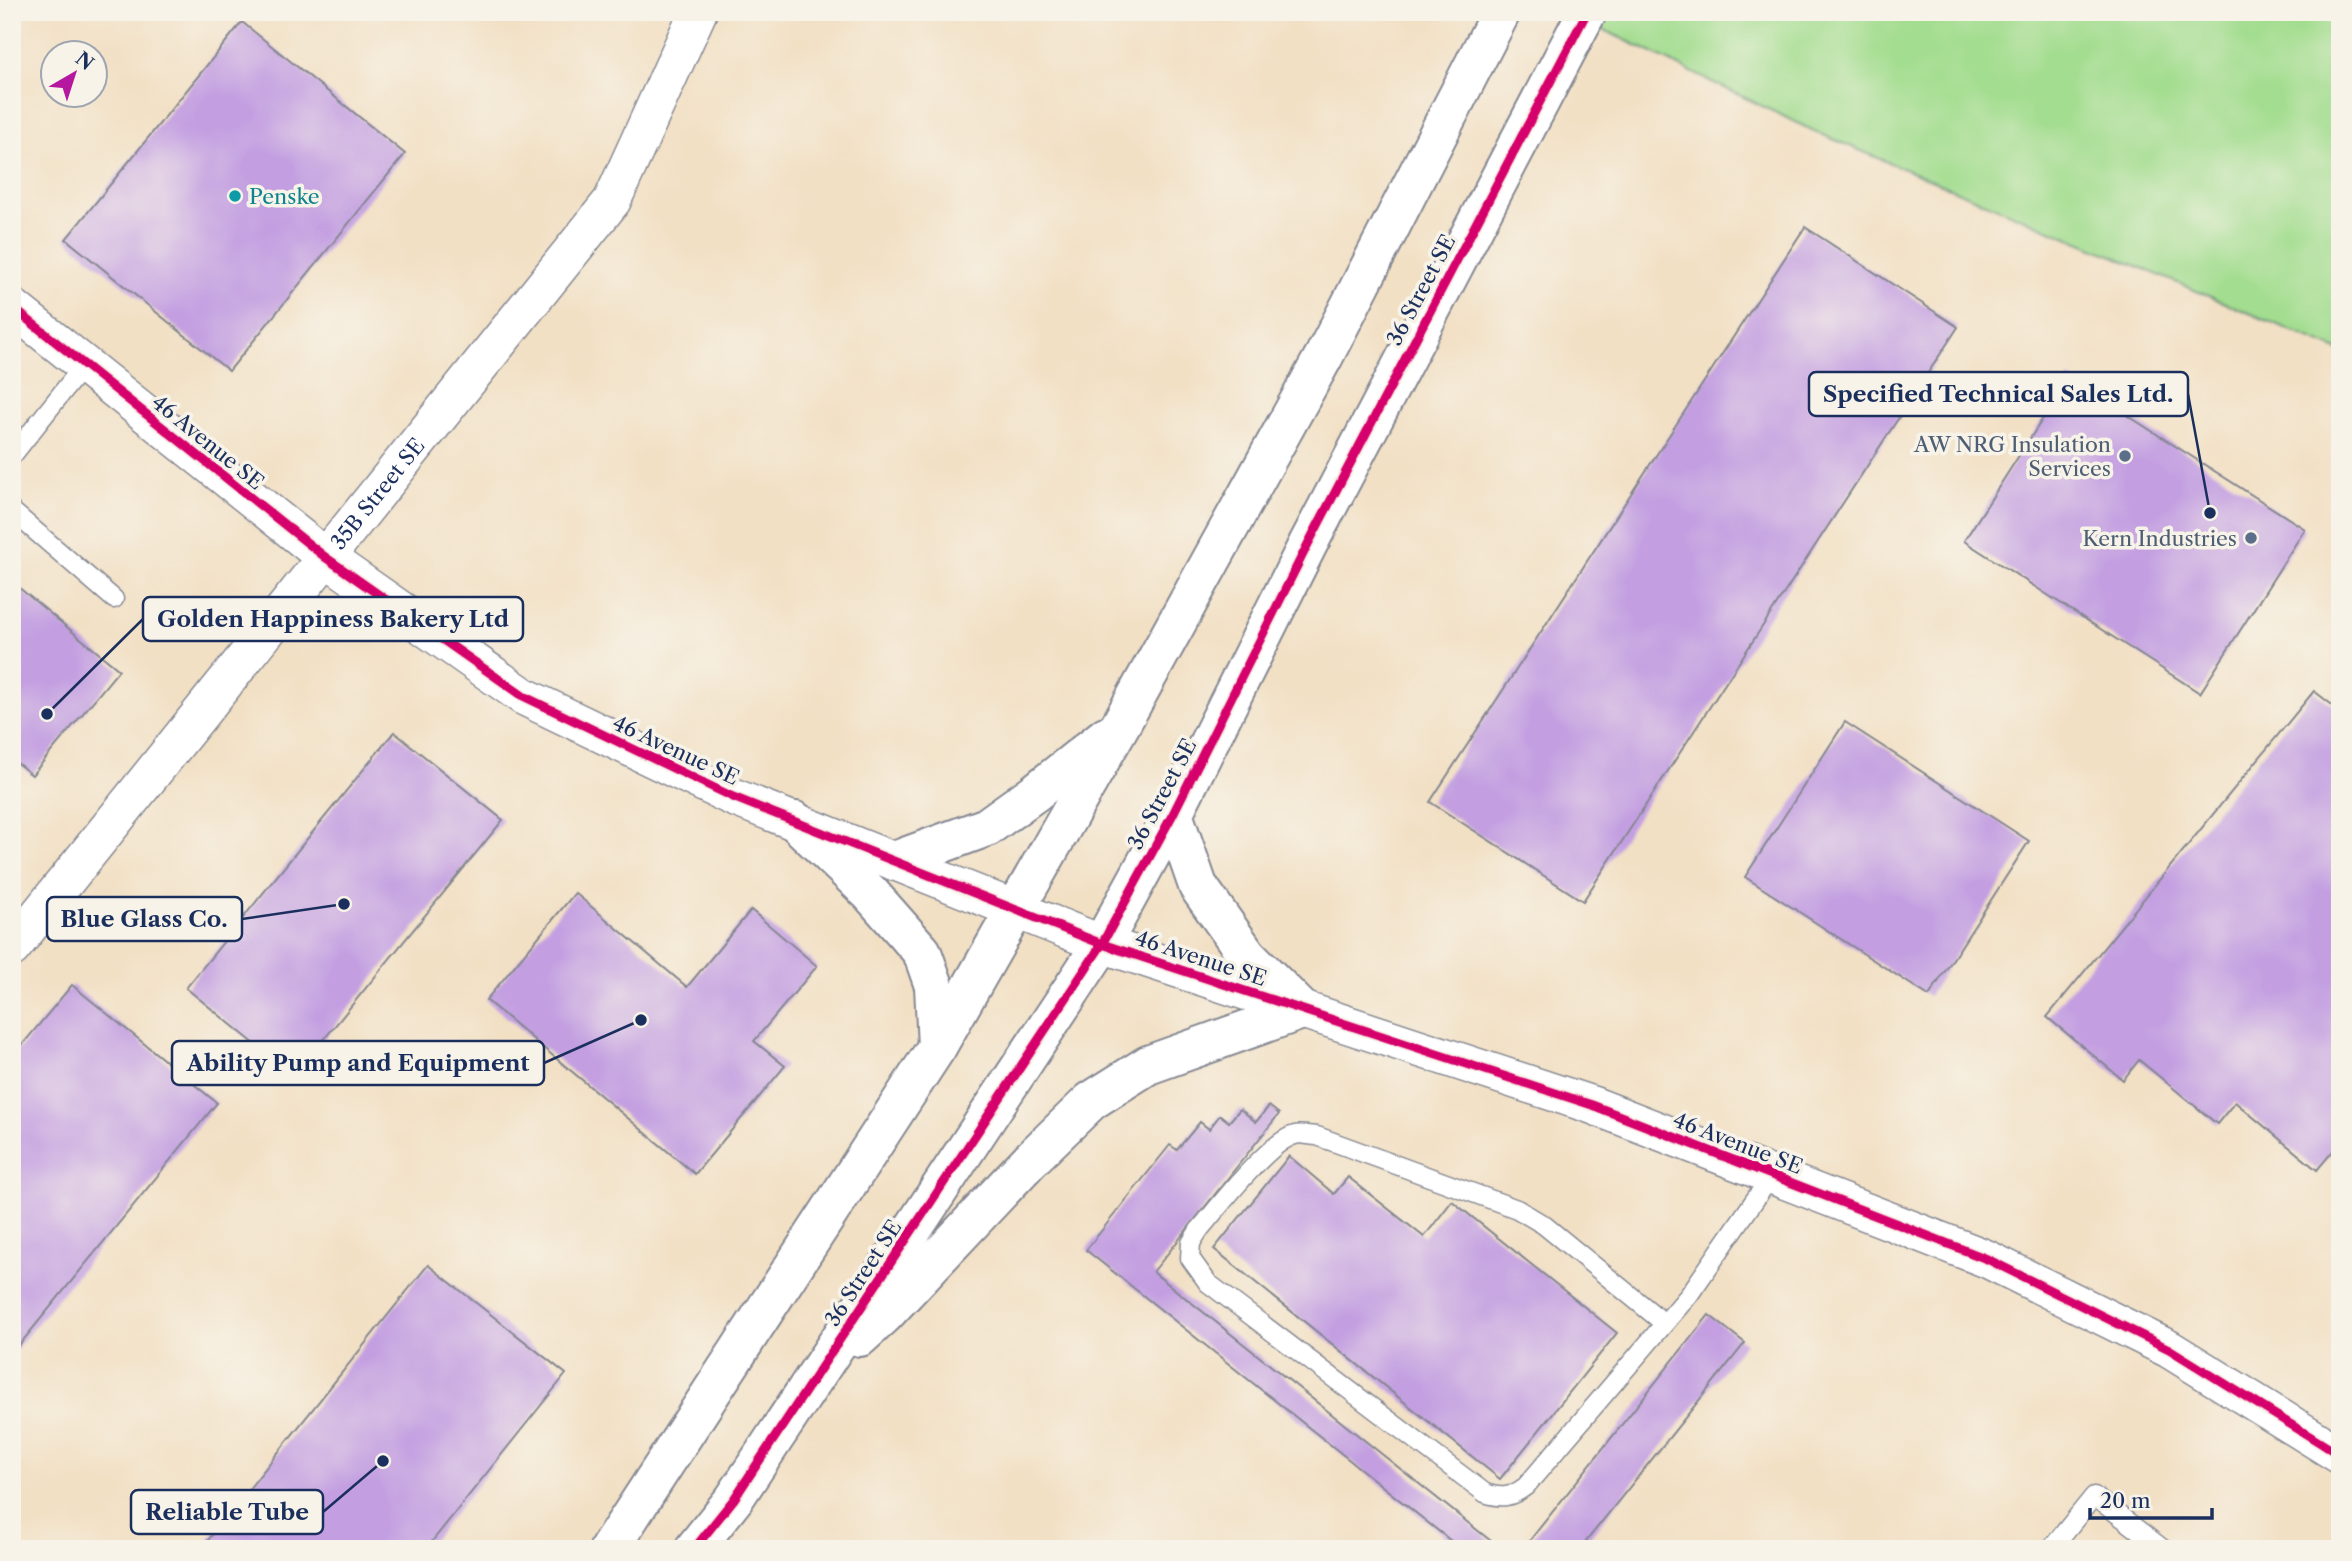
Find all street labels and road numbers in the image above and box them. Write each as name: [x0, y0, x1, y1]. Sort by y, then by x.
street label: 36 Street SE: [1381, 230, 1461, 350]
street label: 46 Avenue SE: [147, 389, 269, 495]
street label: 35B Street SE: [325, 433, 429, 554]
street label: 46 Avenue SE: [609, 710, 743, 790]
street label: 36 Street SE: [1122, 734, 1202, 854]
street label: 46 Avenue SE: [1132, 925, 1270, 991]
street label: 46 Avenue SE: [1670, 1107, 1806, 1179]
street label: 36 Street SE: [819, 1215, 907, 1331]

